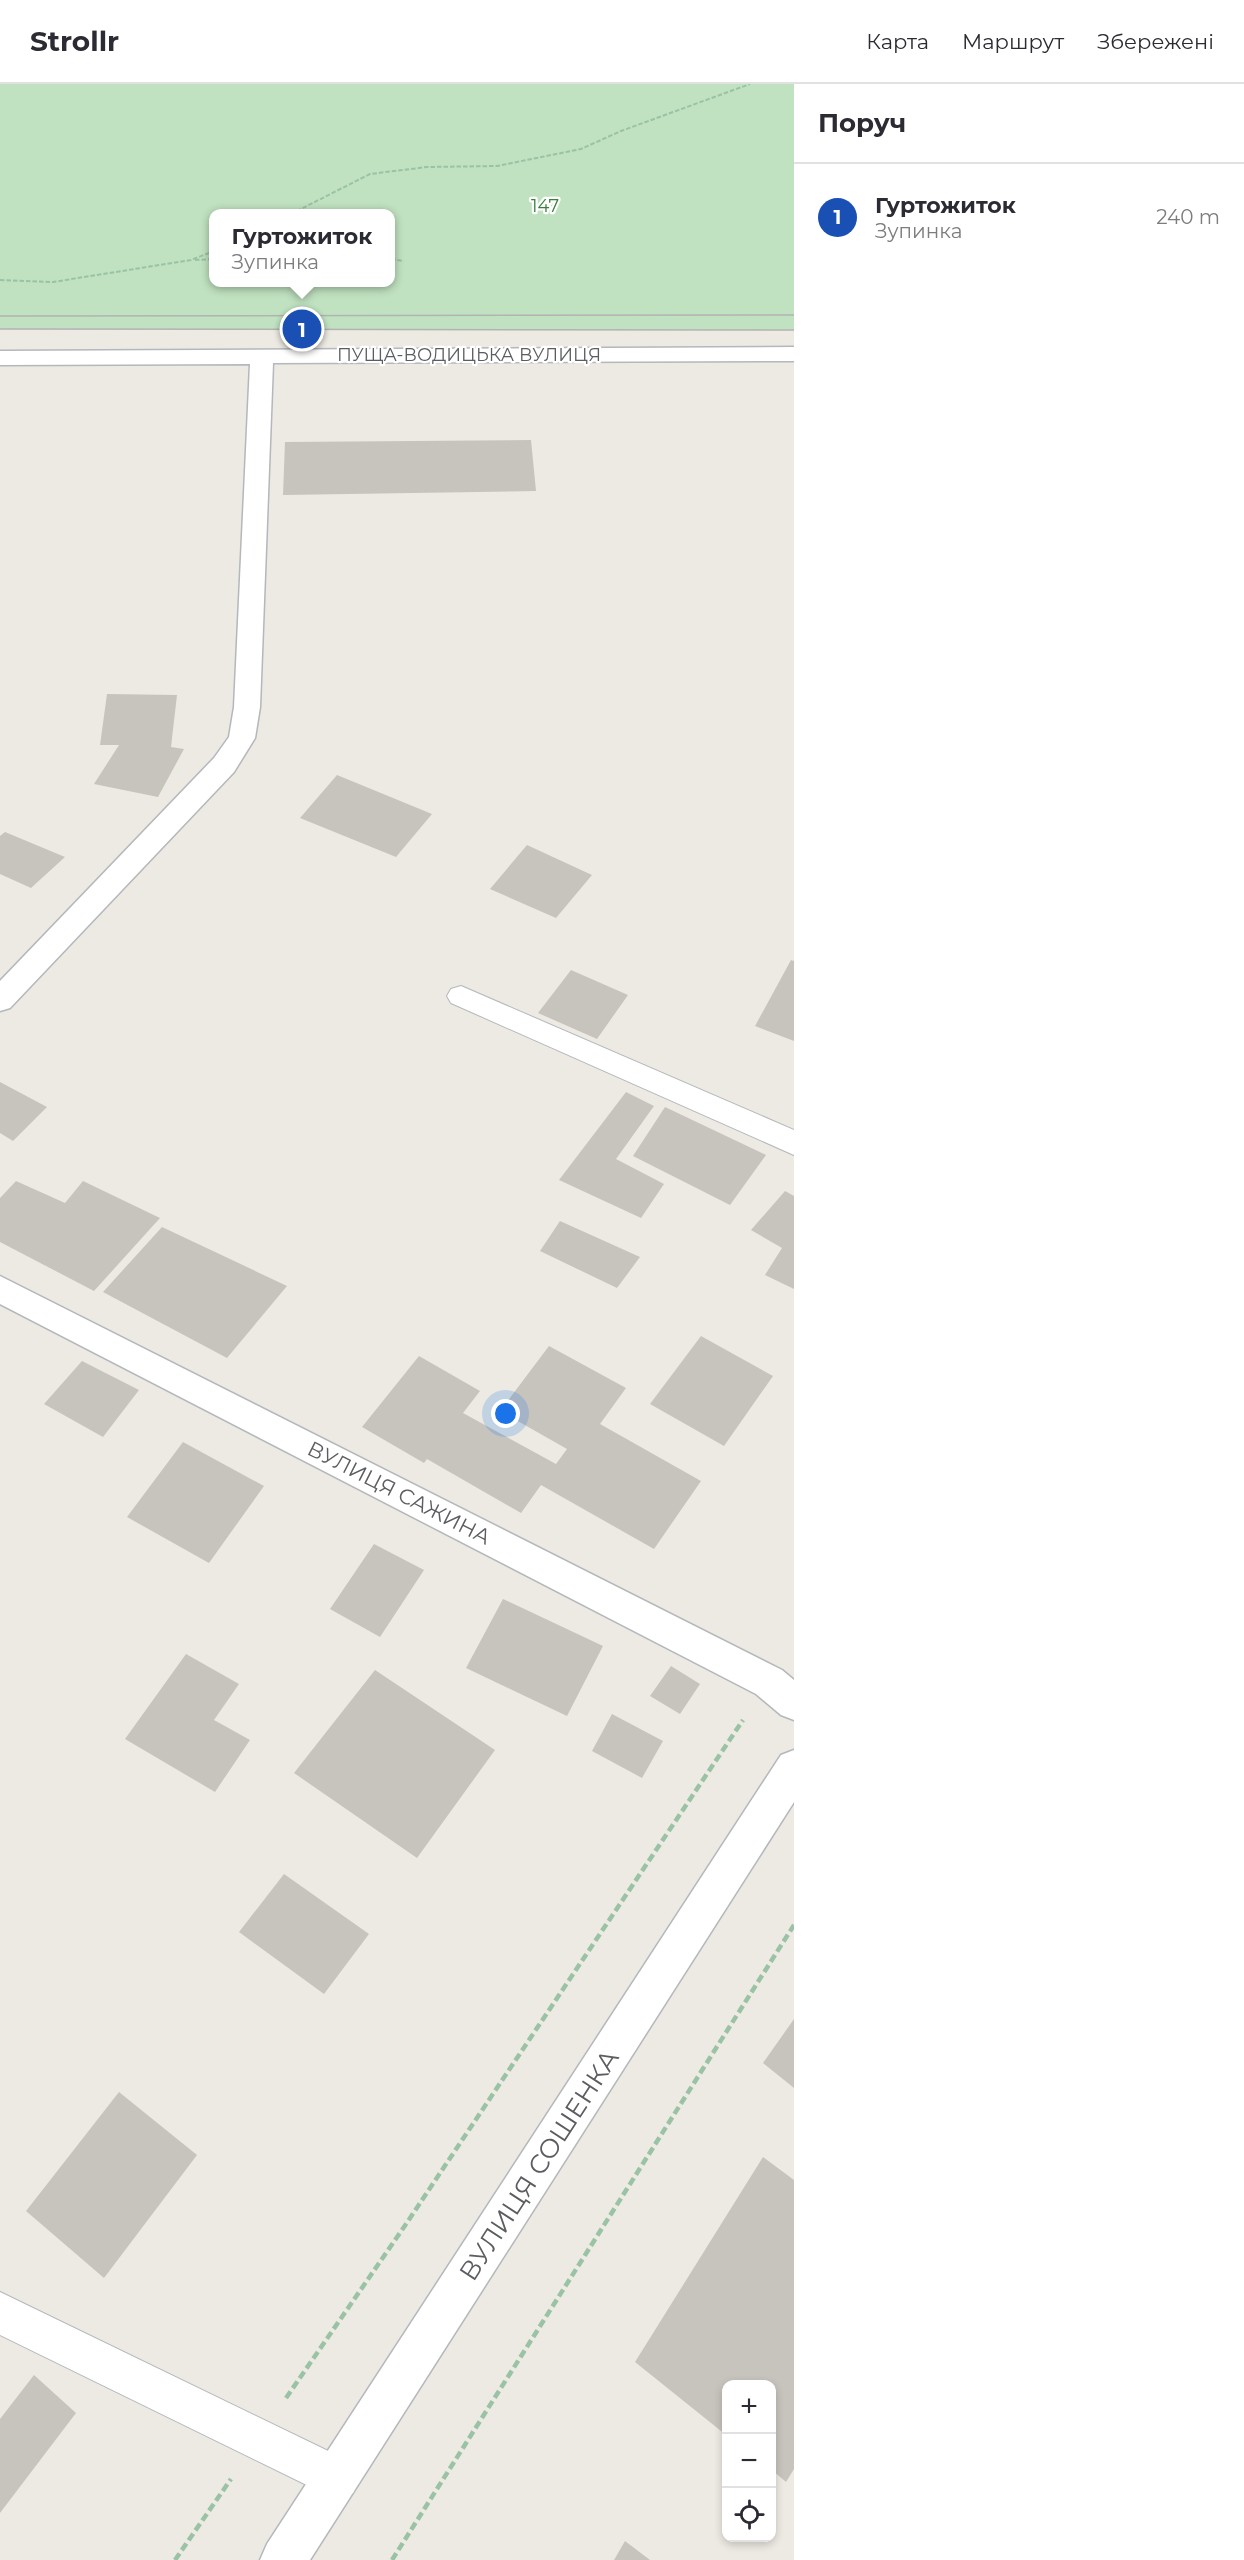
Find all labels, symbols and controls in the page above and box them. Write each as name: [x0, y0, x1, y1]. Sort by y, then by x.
text: Strollr: [30, 24, 119, 58]
text: Карта: [866, 29, 929, 54]
text: Маршрут: [962, 29, 1064, 54]
text: Збережені: [1097, 29, 1214, 54]
text: Поруч: [818, 107, 906, 139]
text: Гуртожиток: [875, 192, 1016, 219]
park label: 147: [531, 195, 559, 217]
text: 1: [834, 205, 841, 229]
text: 240 m: [1156, 205, 1220, 229]
popup: [209, 209, 395, 287]
text: Зупинка: [875, 219, 962, 243]
text: Гуртожиток: [232, 223, 372, 250]
text: Зупинка: [232, 250, 319, 274]
pin: 1: [282, 306, 322, 352]
street label: ПУЩА-ВОДИЦЬКА ВУЛИЦЯ: [337, 344, 601, 366]
your location: [491, 1399, 520, 1428]
street label: ВУЛИЦЯ САЖИНА: [304, 1436, 495, 1550]
street label: ВУЛИЦЯ СОШЕНКА: [452, 2043, 626, 2287]
map controls: [722, 2380, 776, 2542]
button: +: [722, 2380, 776, 2434]
button: −: [722, 2434, 776, 2488]
button: locate: [722, 2488, 776, 2542]

